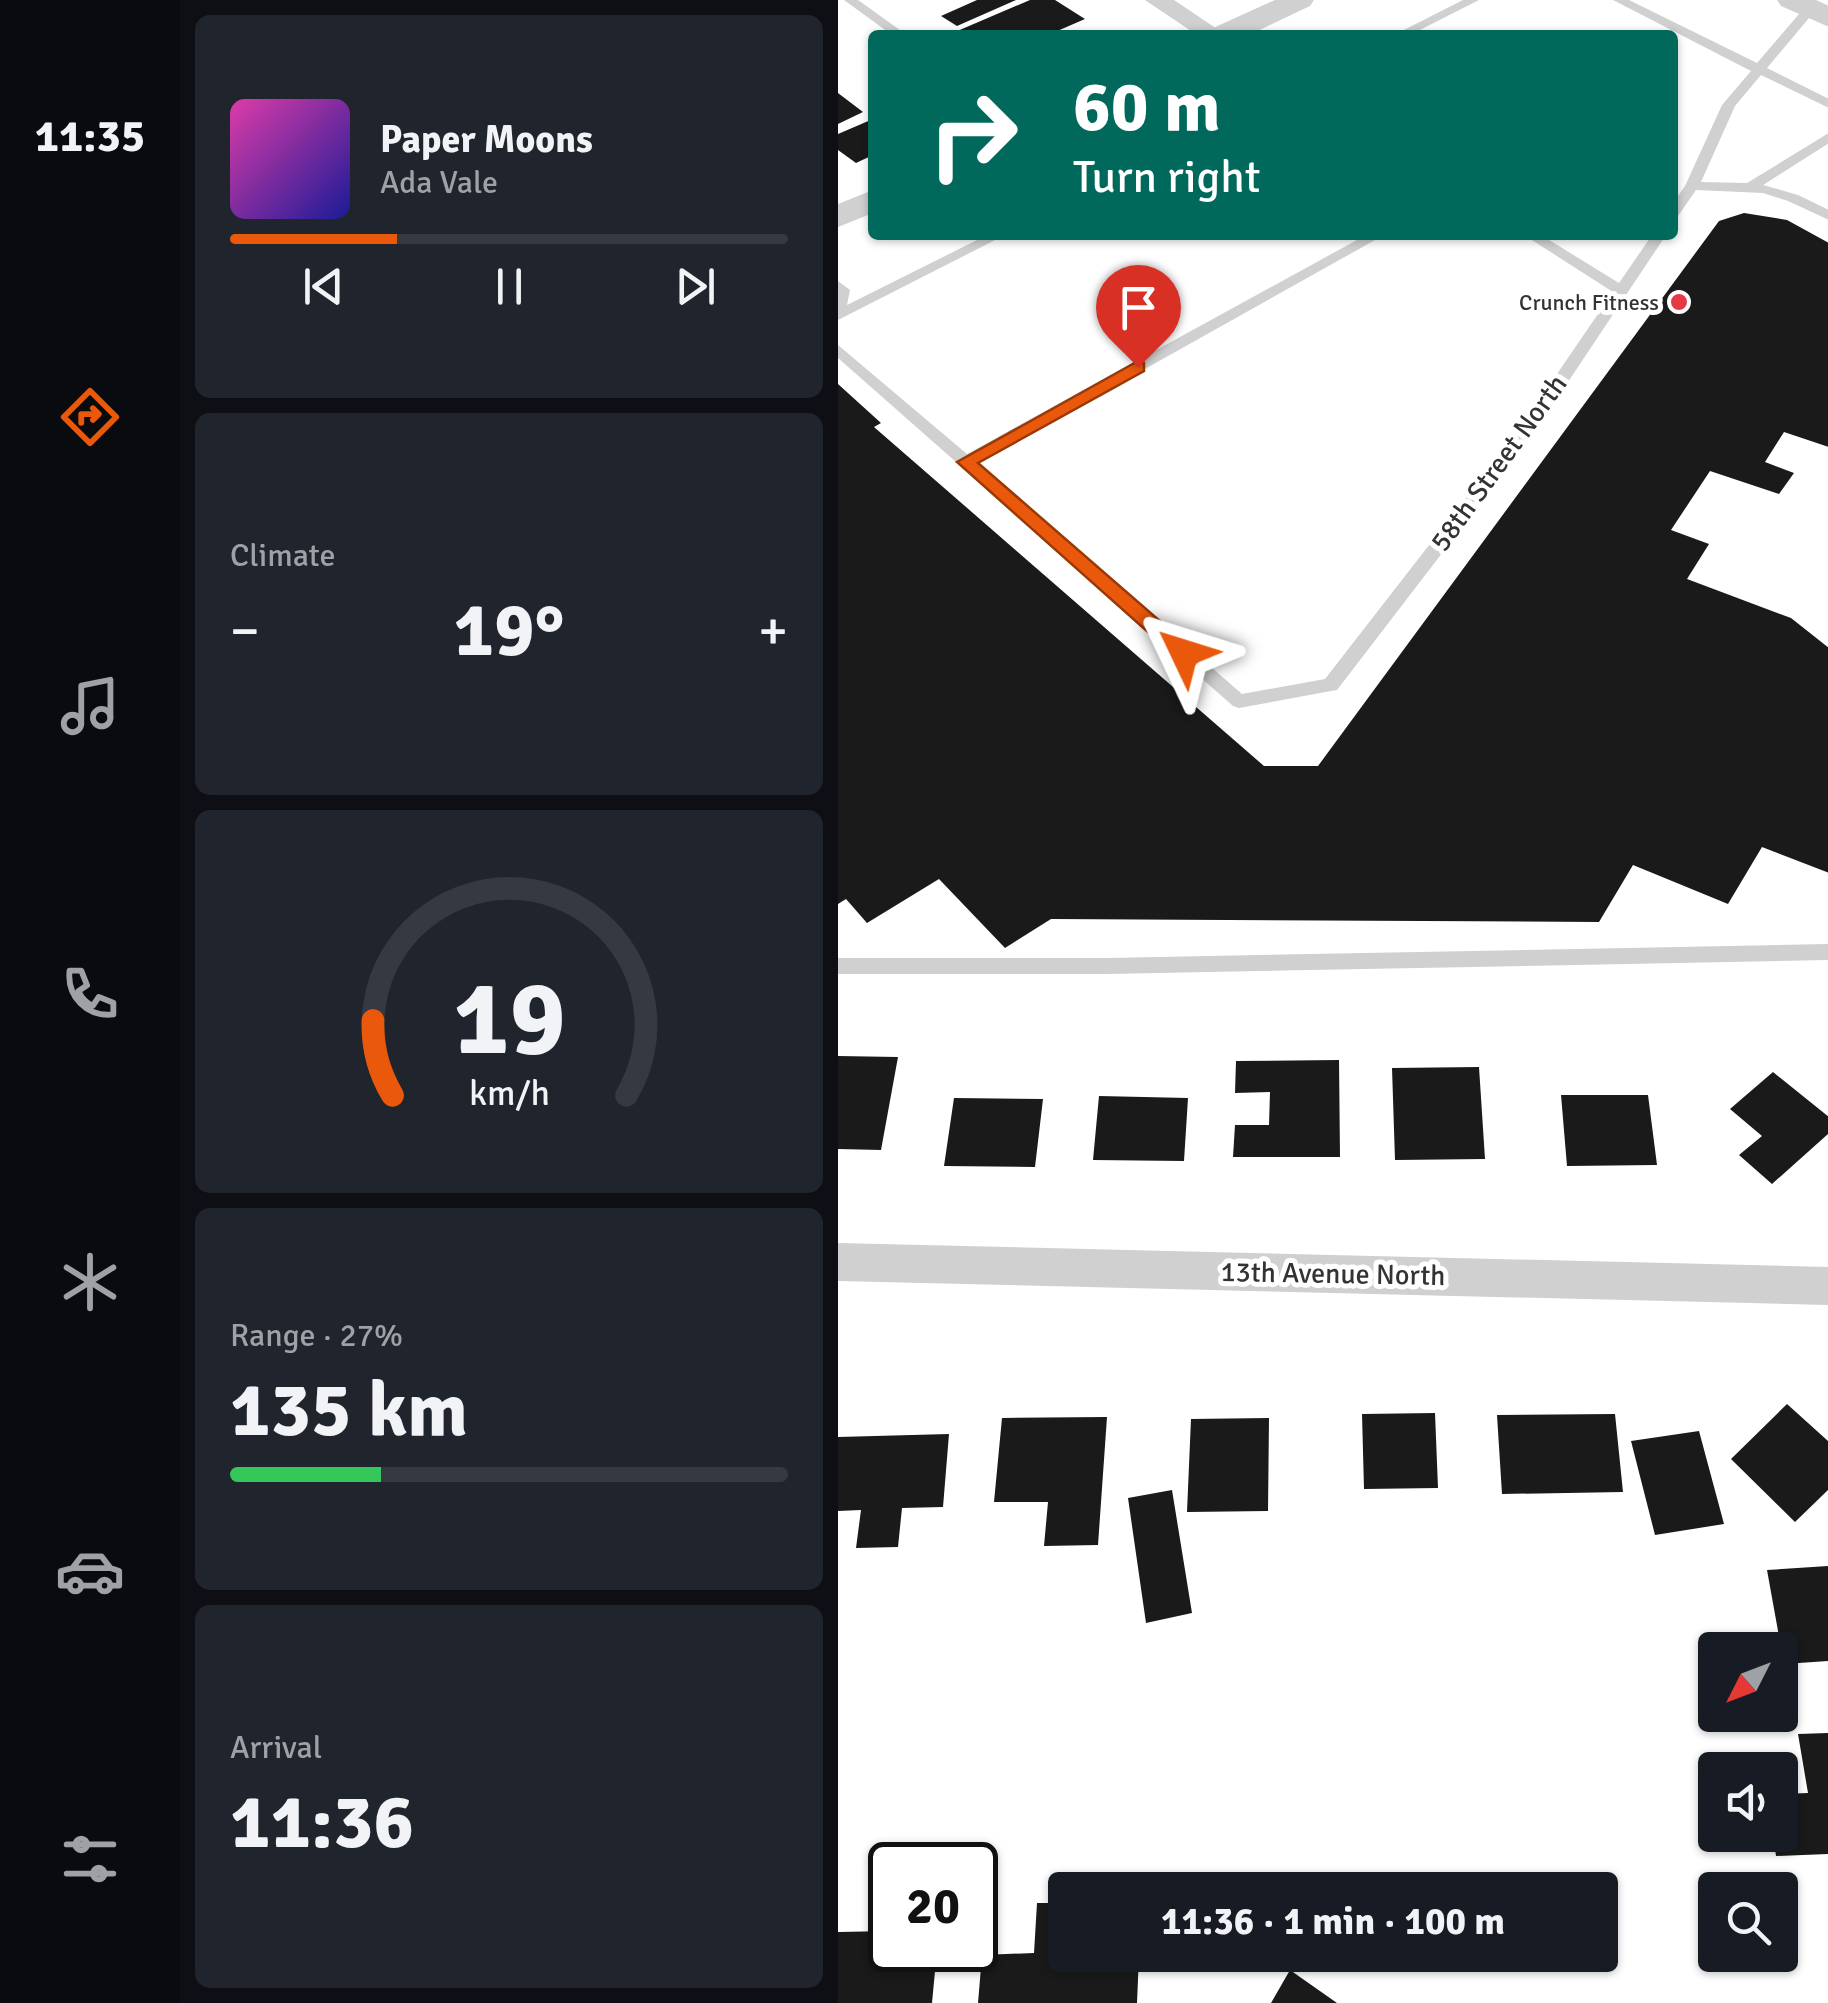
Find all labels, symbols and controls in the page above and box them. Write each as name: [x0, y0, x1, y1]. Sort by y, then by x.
text: 60 m: [1073, 64, 1221, 150]
icon: right: [908, 70, 1038, 200]
text: 11:35: [35, 109, 145, 164]
text: Paper Moons: [380, 116, 593, 163]
text: Turn right: [1073, 150, 1261, 205]
text: Ada Vale: [380, 163, 498, 202]
icon: previous: [296, 259, 351, 314]
icon: pause: [482, 259, 537, 314]
icon: next: [668, 259, 723, 314]
pin: [1096, 265, 1181, 368]
icon: arrive: [1111, 280, 1166, 335]
place label: Crunch Fitness: [1519, 289, 1659, 316]
marker: Crunch Fitness: [1668, 291, 1690, 313]
street label: 58th Street North: [1424, 368, 1574, 558]
icon: directions: [55, 382, 125, 452]
text: Climate: [230, 536, 336, 575]
text: 19°: [454, 584, 565, 677]
text: −: [230, 597, 260, 665]
text: +: [758, 597, 788, 665]
position arrow: [1132, 601, 1236, 705]
icon: music: [55, 671, 125, 741]
text: 19: [453, 955, 565, 1083]
icon: phone: [55, 959, 125, 1029]
text: km/h: [469, 1071, 549, 1115]
icon: climate: [55, 1247, 125, 1317]
street label: 13th Avenue North: [1220, 1255, 1446, 1293]
text: Range · 27%: [230, 1316, 403, 1355]
text: 135 km: [230, 1364, 468, 1457]
icon: car: [55, 1536, 125, 1606]
north arrow: [1698, 1632, 1798, 1732]
map controls: [1698, 1632, 1798, 1972]
text: Arrival: [230, 1728, 322, 1767]
button: sound: [1698, 1752, 1798, 1852]
text: 11:36: [230, 1776, 414, 1869]
icon: filters: [55, 1824, 125, 1894]
speed limit sign: 20: [868, 1842, 998, 1972]
button: search: [1698, 1872, 1798, 1972]
text: 11:36 · 1 min · 100 m: [1161, 1898, 1505, 1945]

